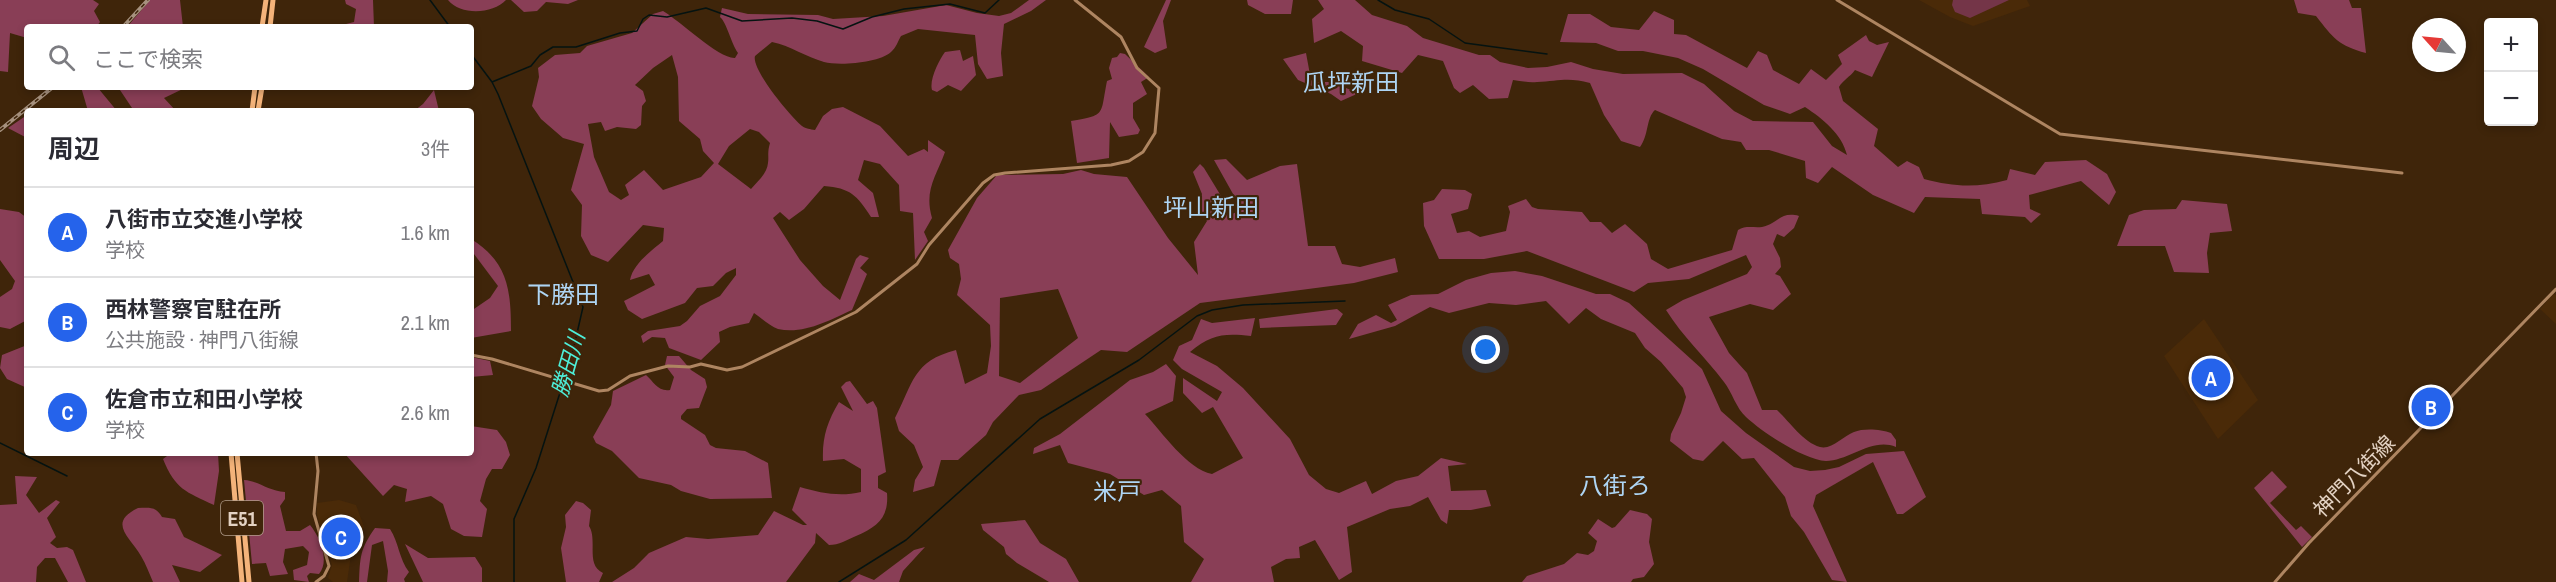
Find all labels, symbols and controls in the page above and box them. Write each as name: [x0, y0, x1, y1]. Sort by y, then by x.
north arrow: [2412, 18, 2466, 72]
map controls: [2484, 18, 2538, 126]
button: +: [2484, 18, 2538, 72]
search box: [24, 24, 474, 90]
icon: search: [45, 41, 78, 74]
text: ここで検索: [93, 44, 203, 74]
district label: 瓜坪新田: [1303, 66, 1399, 98]
button: −: [2484, 72, 2538, 126]
text: 周辺: [48, 131, 100, 166]
text: 3件: [421, 135, 450, 162]
district label: 坪山新田: [1163, 191, 1259, 223]
text: 八街市立交進小学校: [105, 204, 303, 234]
text: A: [62, 219, 73, 246]
text: 1.6 km: [401, 219, 450, 246]
text: 学校: [105, 236, 145, 263]
district label: 下勝田: [527, 278, 599, 310]
text: 西林警察官駐在所: [105, 294, 281, 324]
text: B: [62, 309, 73, 336]
text: 2.1 km: [401, 309, 450, 336]
text: 公共施設 · 神門八街線: [105, 326, 299, 353]
water label: 勝田川: [544, 326, 592, 400]
your location: [1471, 335, 1500, 364]
pin: A: [2192, 356, 2230, 400]
text: 佐倉市立和田小学校: [105, 384, 303, 414]
pin: B: [2412, 384, 2450, 430]
text: C: [62, 399, 73, 426]
text: 2.6 km: [401, 399, 450, 426]
text: 学校: [105, 416, 145, 443]
street label: 神門八街線: [2307, 429, 2401, 523]
district label: 八街ろ: [1579, 469, 1651, 501]
district label: 米戸: [1093, 475, 1141, 507]
road number: E51: [221, 501, 263, 535]
pin: C: [322, 514, 360, 560]

